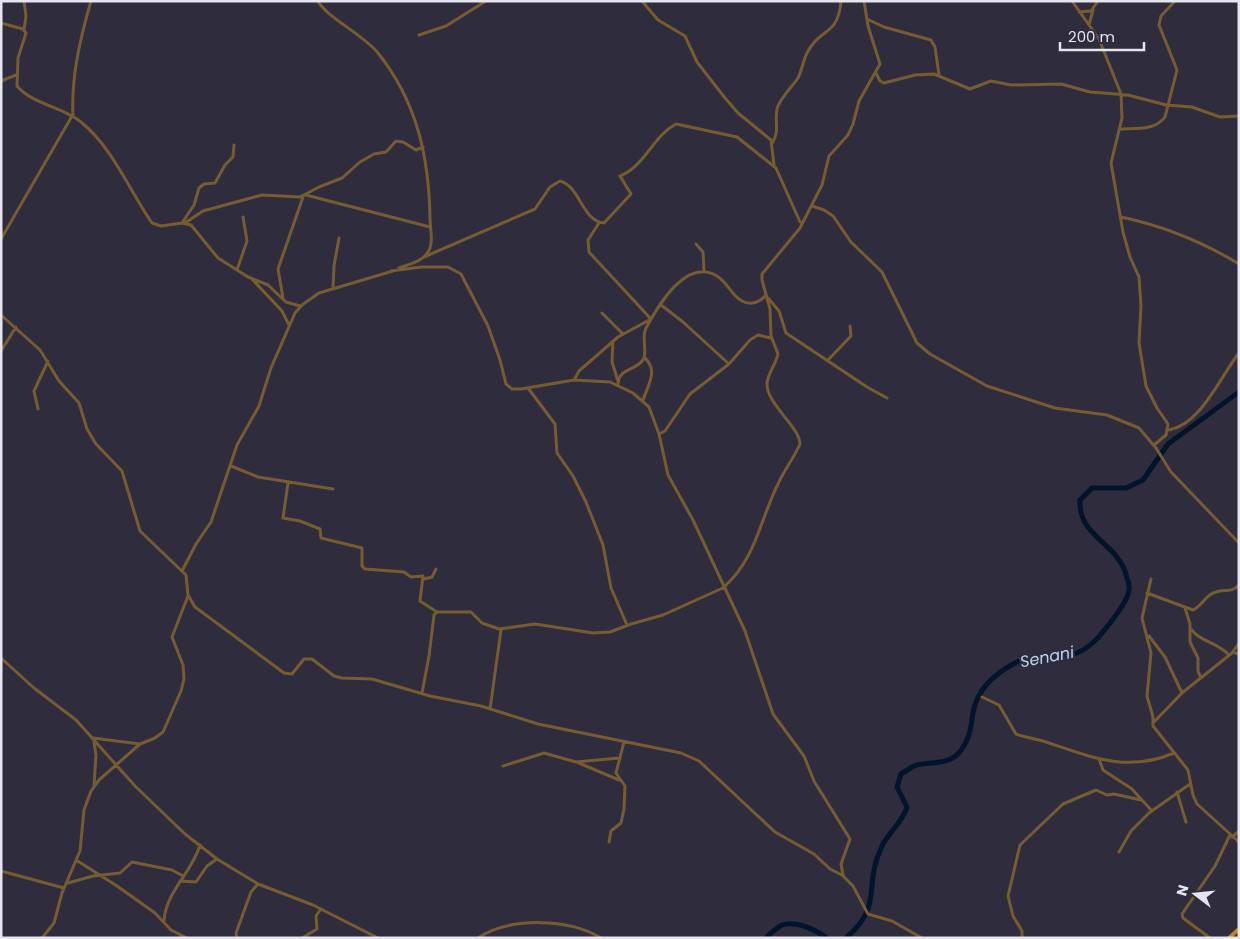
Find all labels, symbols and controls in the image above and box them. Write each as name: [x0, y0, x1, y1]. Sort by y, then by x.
scale bar: [1060, 20, 1144, 52]
text: 200 m: [1068, 26, 1115, 47]
water label: Senani: [1018, 640, 1077, 673]
north arrow: [1170, 869, 1220, 919]
text: N: [1171, 883, 1194, 898]

